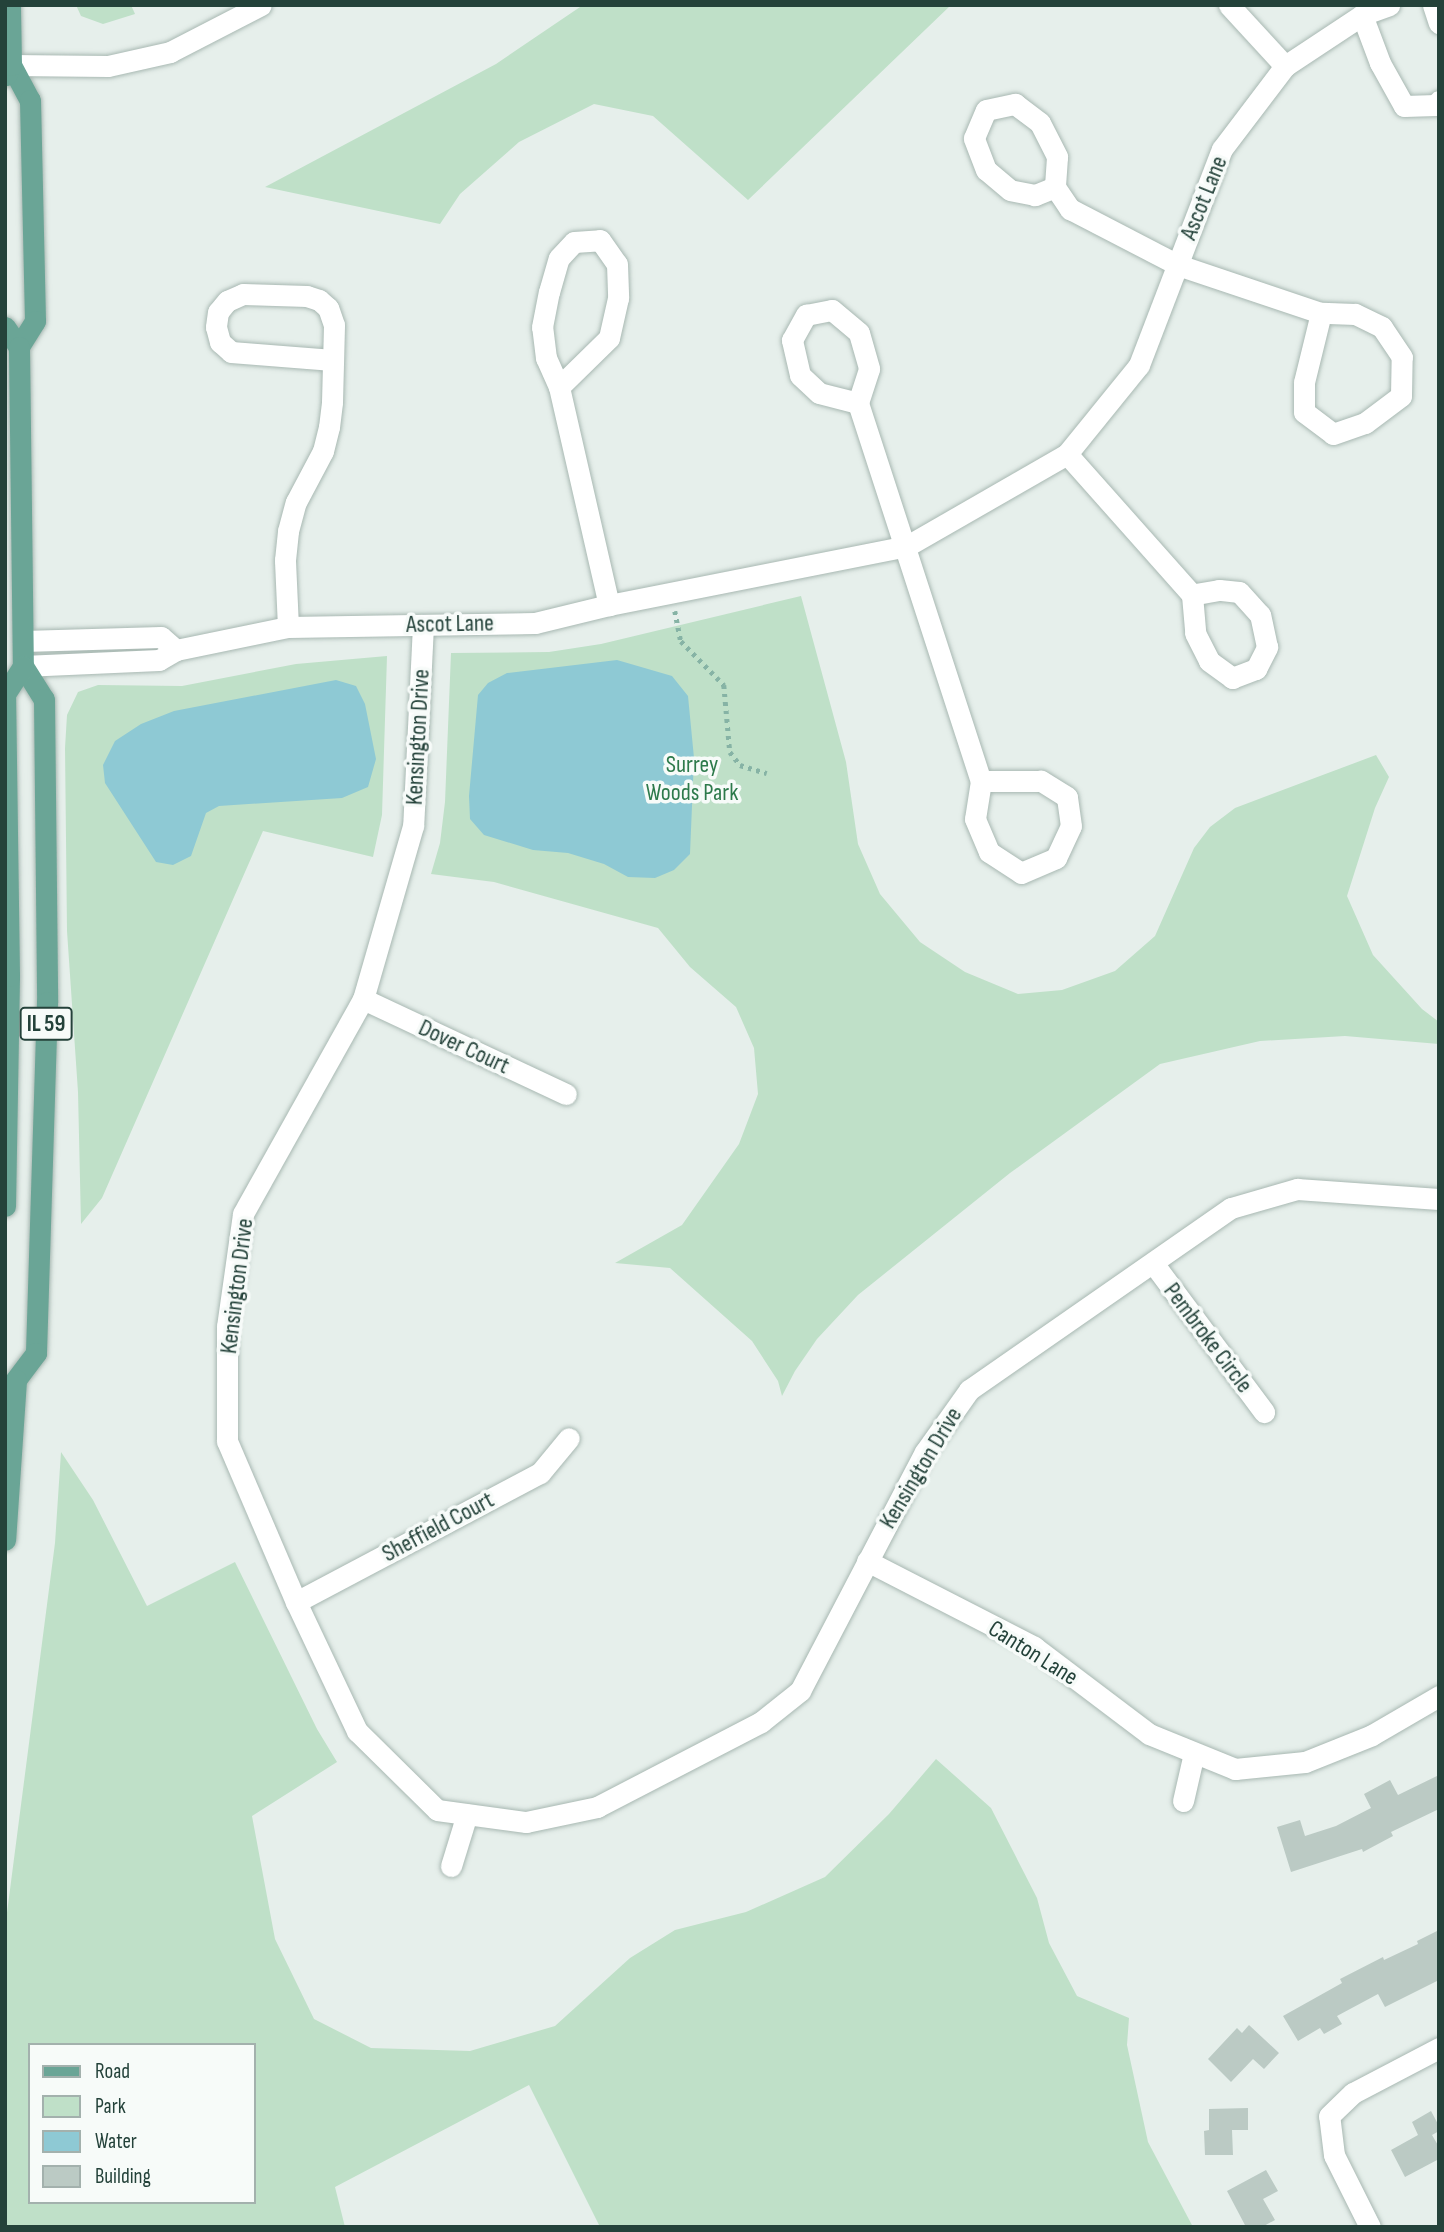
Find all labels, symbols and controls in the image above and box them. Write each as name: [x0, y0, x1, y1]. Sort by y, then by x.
street label: Ascot Lane: [1174, 152, 1234, 244]
street label: Ascot Lane: [406, 609, 494, 639]
street label: Kensington Drive: [400, 668, 436, 806]
park label: Surrey Woods Park: [646, 751, 738, 807]
road number: IL 59: [18, 1004, 74, 1044]
street label: Dover Court: [414, 1013, 514, 1081]
street label: Kensington Drive: [214, 1217, 260, 1355]
street label: Pembroke Circle: [1157, 1277, 1259, 1399]
street label: Kensington Drive: [874, 1402, 968, 1534]
street label: Sheffield Court: [377, 1486, 499, 1568]
street label: Canton Lane: [983, 1614, 1083, 1692]
legend: [28, 2043, 256, 2204]
text: Road: [95, 2059, 130, 2084]
text: Park: [95, 2094, 126, 2119]
text: Water: [95, 2129, 137, 2154]
text: Building: [95, 2164, 151, 2189]

